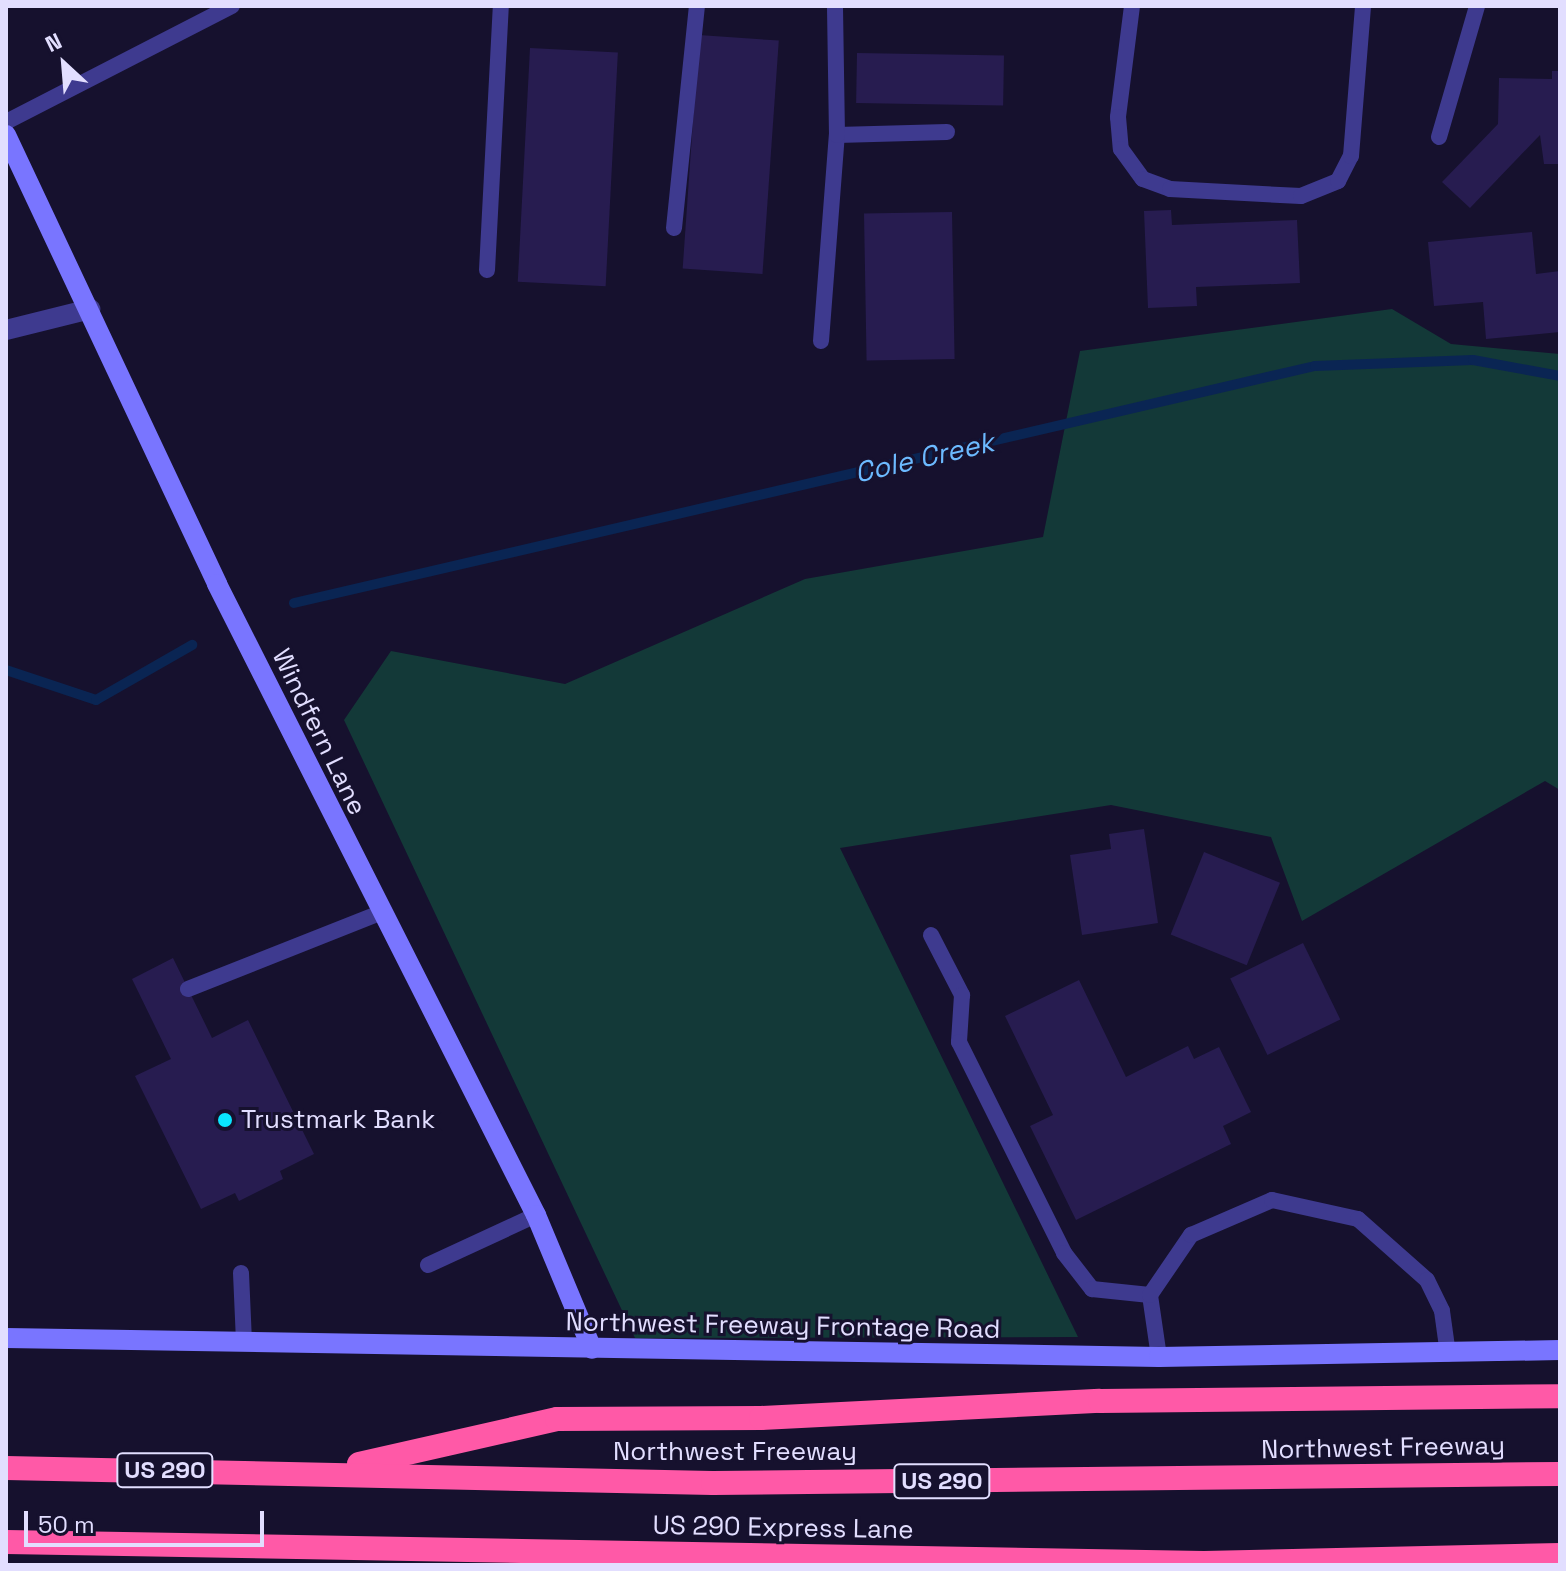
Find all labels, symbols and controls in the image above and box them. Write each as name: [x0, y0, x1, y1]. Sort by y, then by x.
north arrow: [24, 24, 104, 104]
text: N: [41, 27, 66, 58]
water label: Cole Creek: [851, 425, 997, 489]
street label: Windfern Lane: [265, 644, 373, 820]
place label: Trustmark Bank: [241, 1104, 435, 1136]
marker: Trustmark Bank: [216, 1111, 234, 1129]
street label: Northwest Freeway Frontage Road: [565, 1307, 1001, 1345]
street label: Northwest Freeway: [1261, 1430, 1505, 1466]
street label: Northwest Freeway: [613, 1436, 857, 1468]
road number: US 290: [115, 1450, 215, 1490]
road number: US 290: [892, 1461, 992, 1501]
scale bar: [28, 1495, 268, 1545]
text: 50 m: [38, 1509, 95, 1540]
street label: US 290 Express Lane: [652, 1510, 914, 1546]

